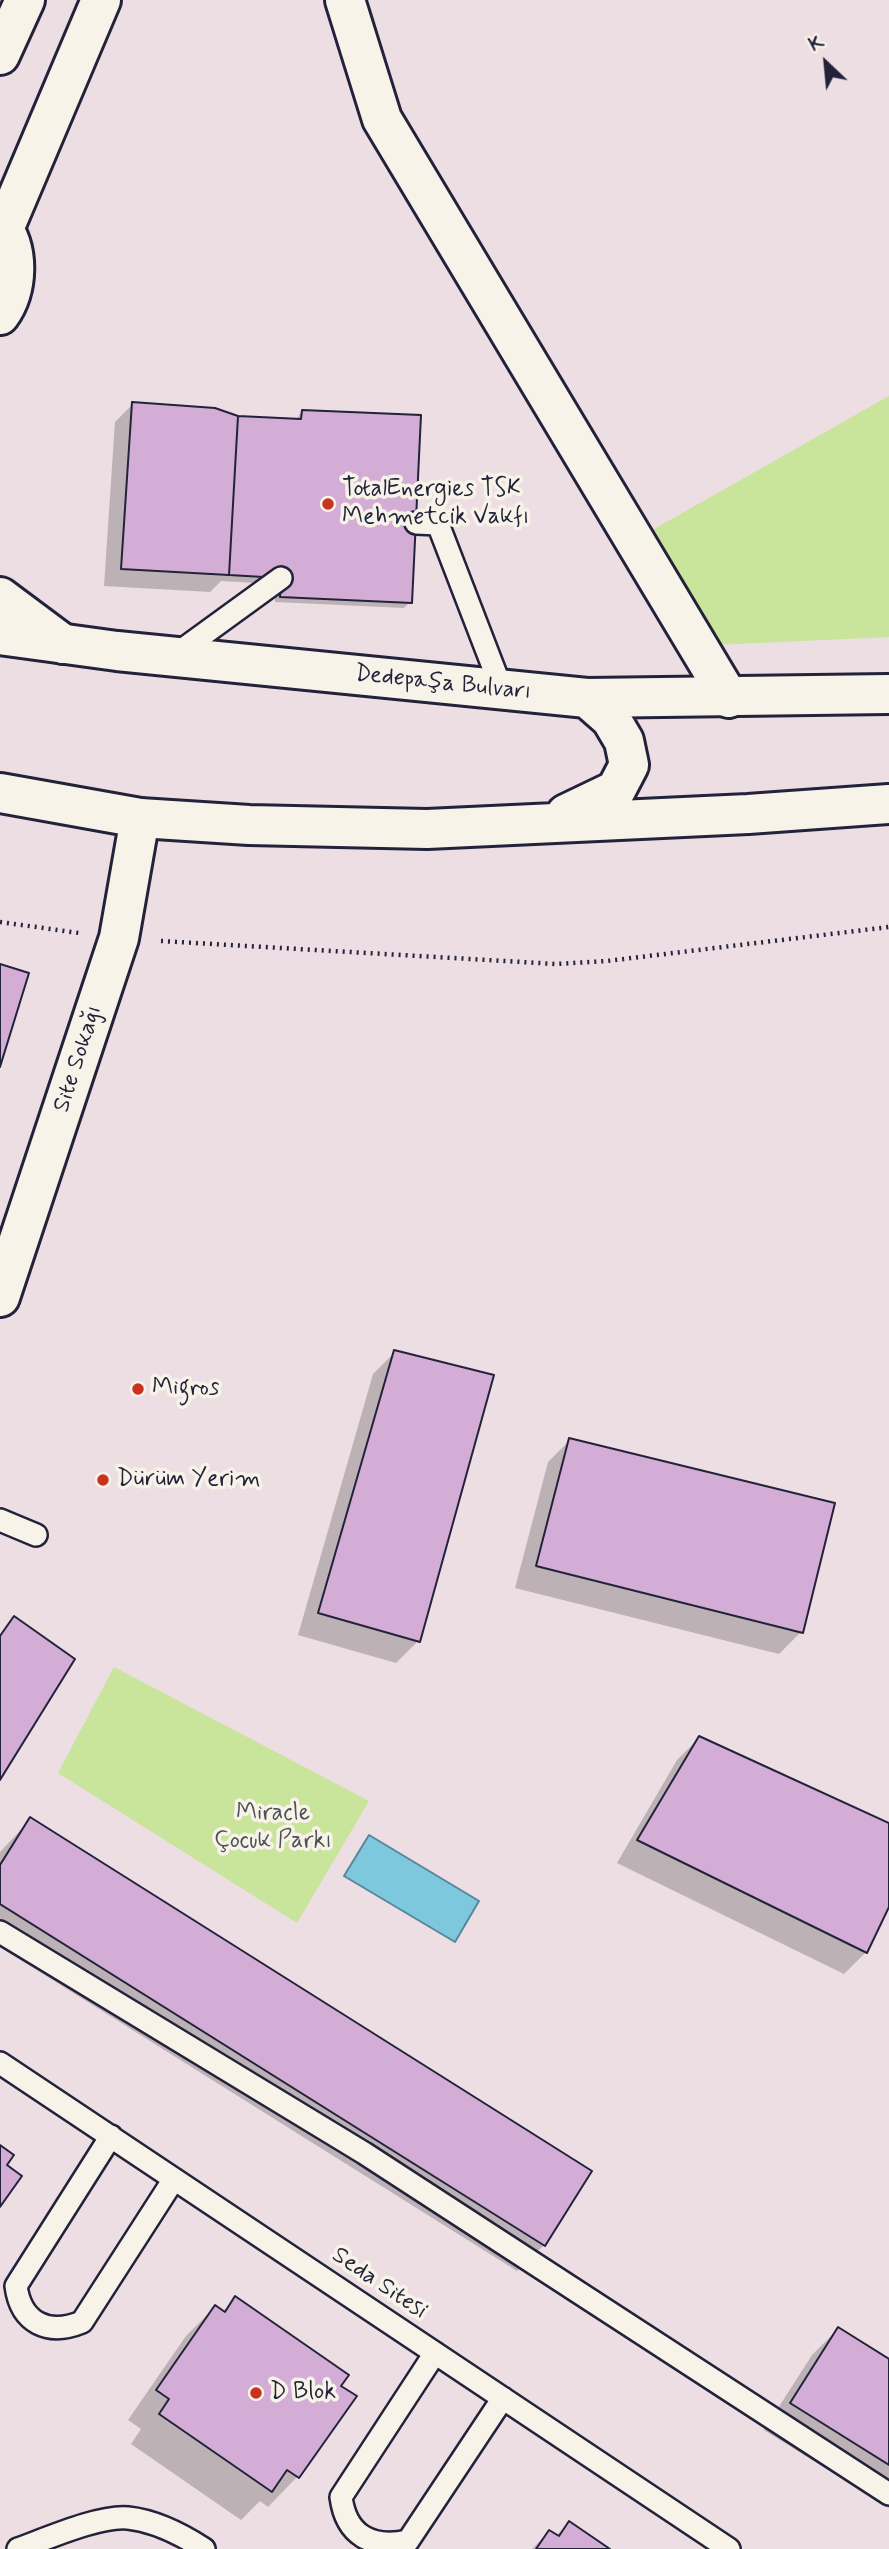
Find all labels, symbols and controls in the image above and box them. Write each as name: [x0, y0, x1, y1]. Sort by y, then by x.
north arrow: [791, 28, 861, 98]
text: K: [805, 30, 828, 58]
place label: TotalEnergies TSK Mehmetcik Vakfı: [342, 476, 529, 532]
marker: TotalEnergies TSK Mehmetcik Vakfı: [320, 496, 336, 512]
street label: Dedepaşa Bulvarı: [353, 660, 533, 708]
street label: Site Sokağı: [48, 1002, 110, 1116]
place label: Migros: [152, 1375, 219, 1403]
marker: Migros: [130, 1381, 146, 1397]
place label: Dürüm Yerim: [117, 1466, 260, 1494]
marker: Dürüm Yerim: [95, 1472, 111, 1488]
park label: Miracle Çocuk Parkı: [214, 1800, 332, 1856]
street label: Seda Sitesi: [326, 2242, 432, 2326]
place label: D Blok: [270, 2379, 336, 2407]
marker: D Blok: [248, 2385, 264, 2401]

